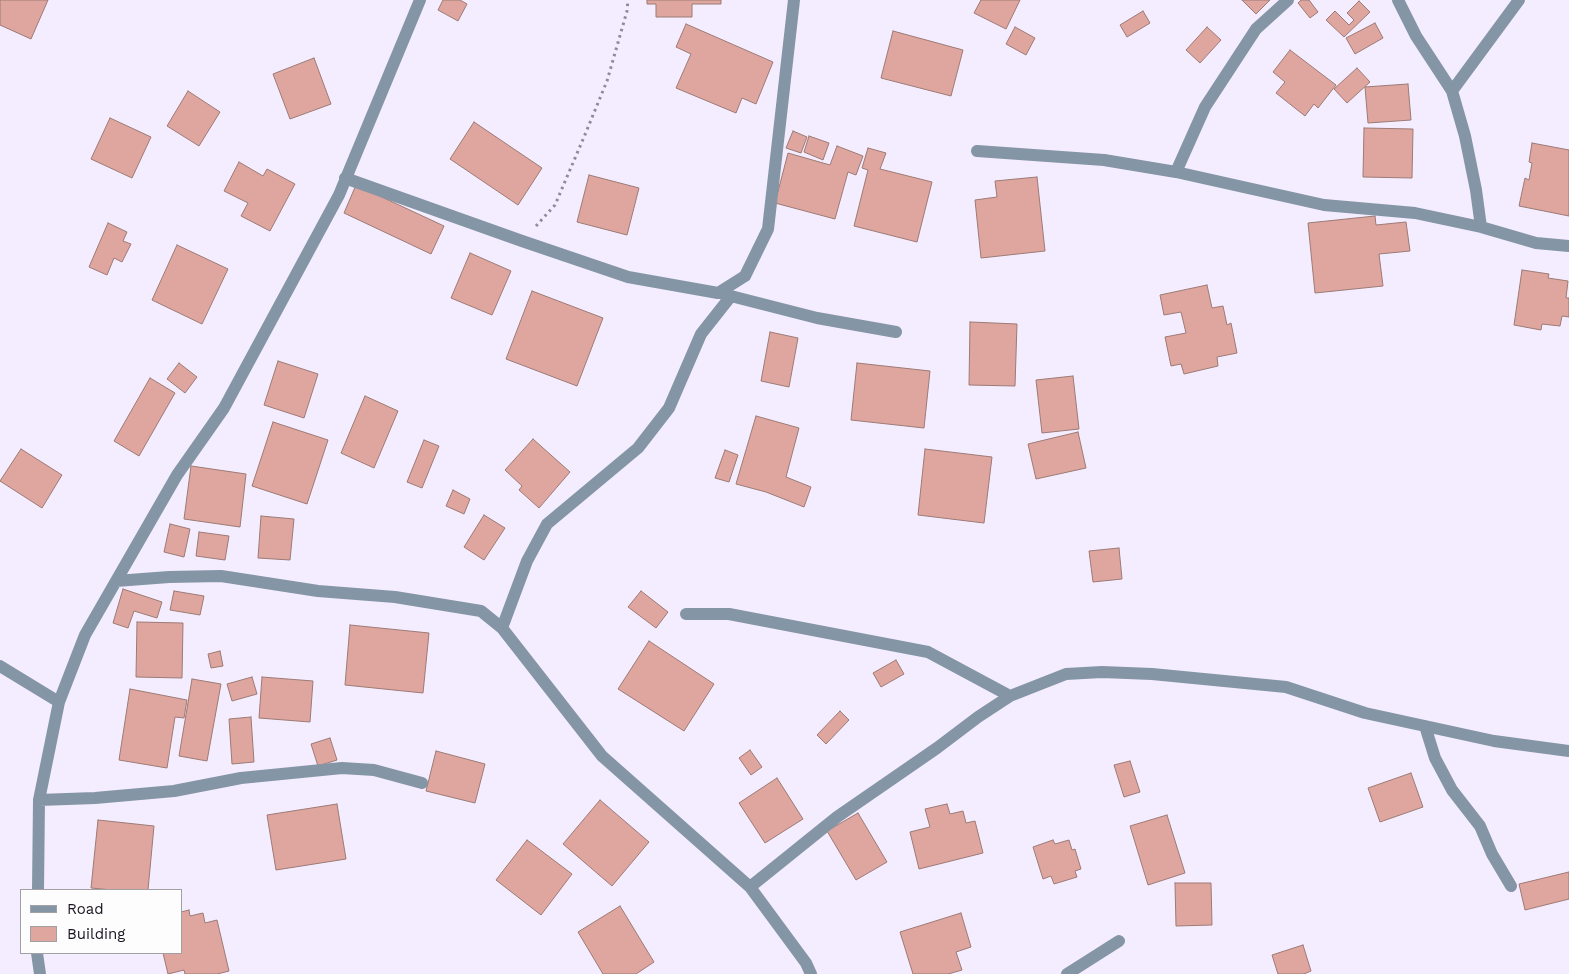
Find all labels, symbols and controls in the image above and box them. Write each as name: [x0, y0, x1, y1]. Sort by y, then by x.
legend: [20, 889, 182, 954]
text: Road: [67, 900, 104, 918]
text: Building: [67, 925, 125, 943]

